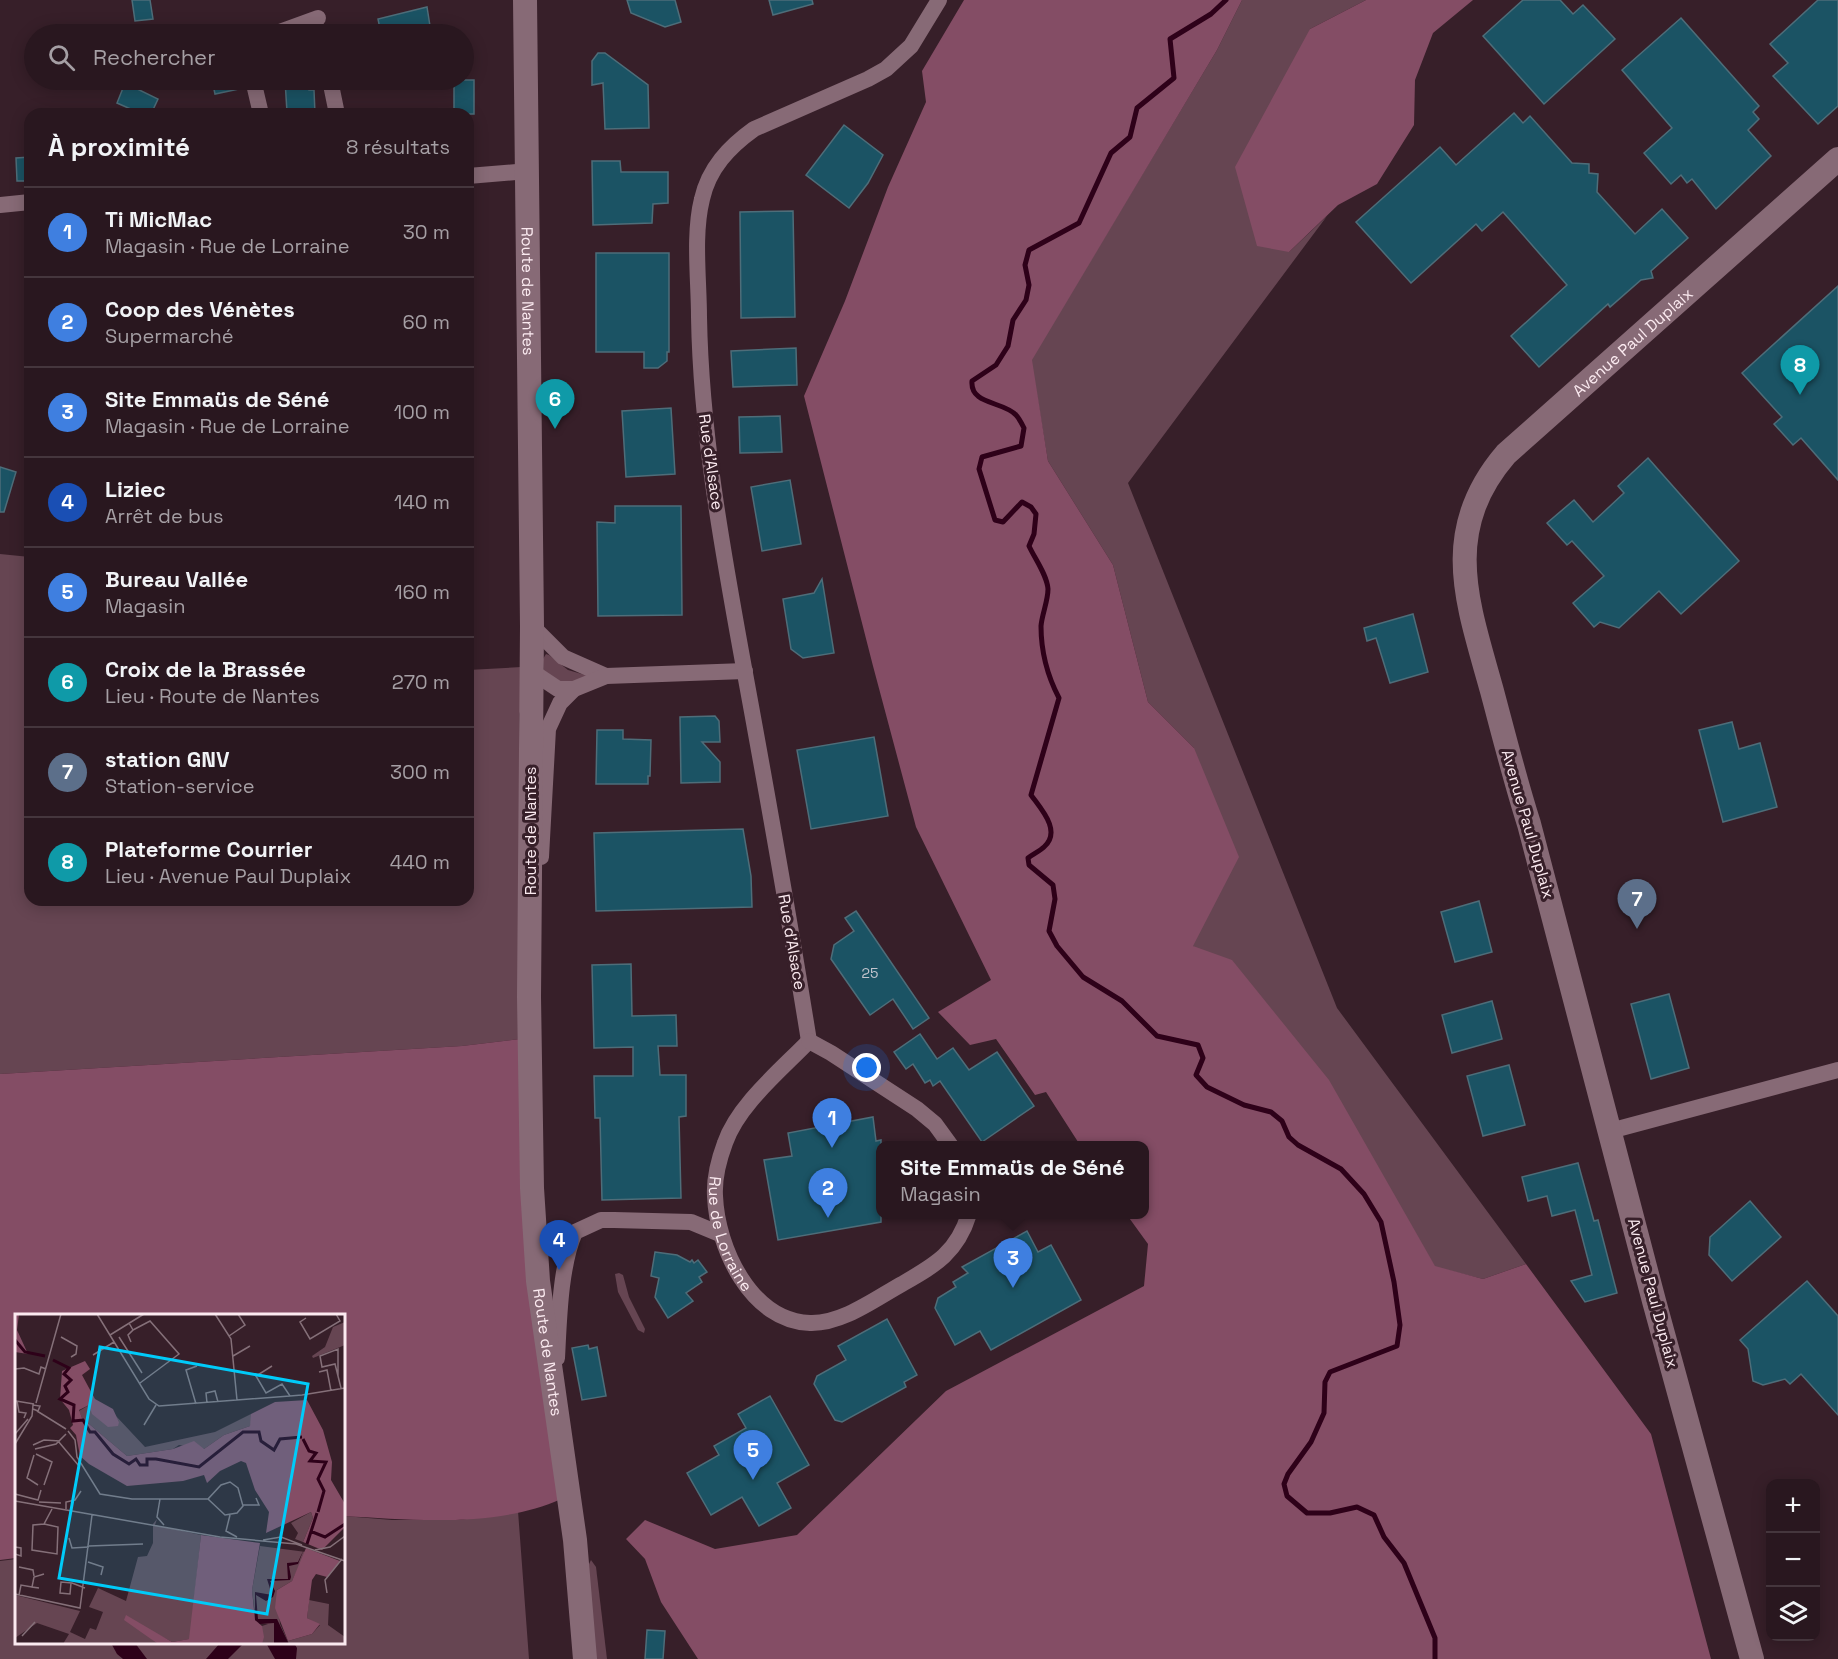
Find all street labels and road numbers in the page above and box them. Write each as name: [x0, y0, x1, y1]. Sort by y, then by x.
street label: Route de Nantes: [517, 226, 539, 356]
street label: Avenue Paul Duplaix: [1568, 283, 1697, 401]
street label: Rue d'Alsace: [694, 413, 728, 511]
street label: Avenue Paul Duplaix: [1497, 747, 1559, 901]
street label: Route de Nantes: [520, 767, 541, 895]
street label: Rue d'Alsace: [773, 893, 811, 991]
street label: Rue de Lorraine: [704, 1175, 757, 1295]
street label: Avenue Paul Duplaix: [1623, 1216, 1683, 1370]
street label: Route de Nantes: [529, 1287, 568, 1417]

